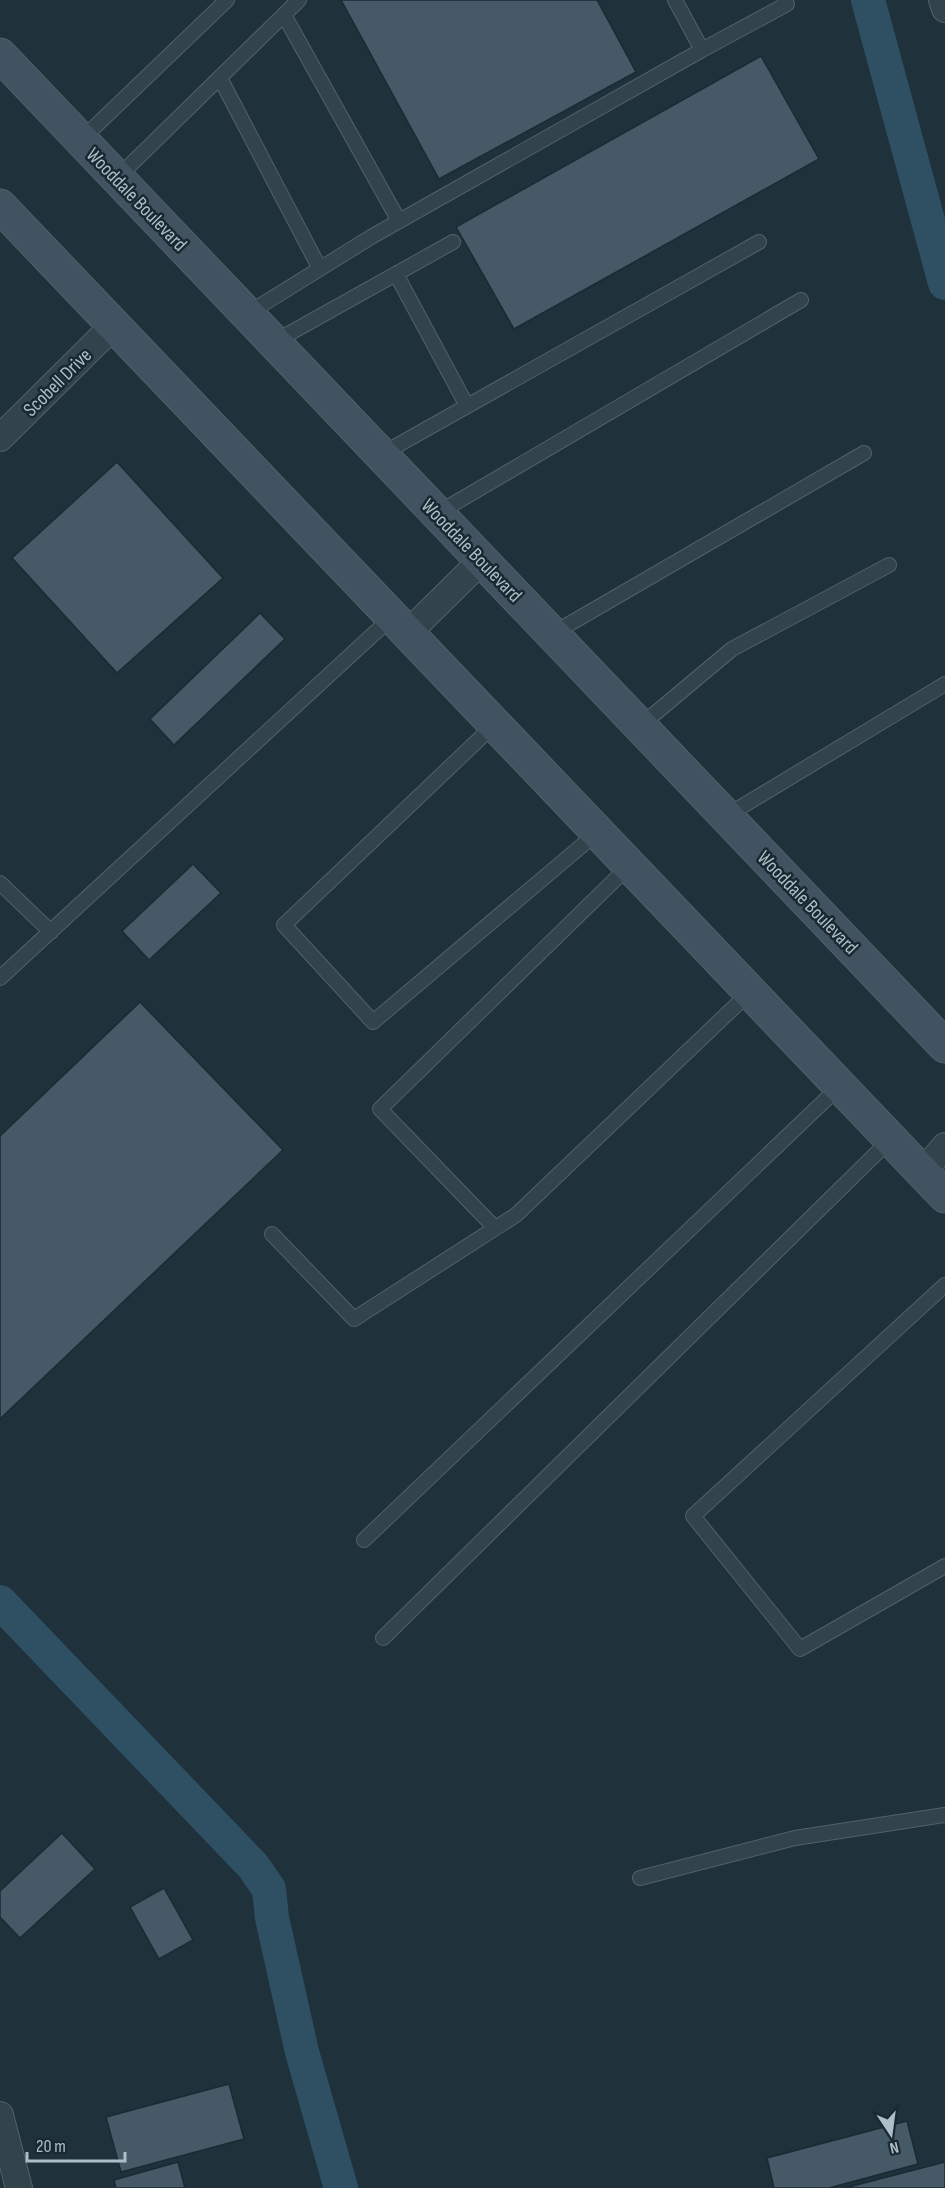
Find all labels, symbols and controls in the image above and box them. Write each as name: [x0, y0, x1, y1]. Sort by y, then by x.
street label: Wooddale Boulevard: [81, 143, 192, 256]
street label: Scobell Drive: [19, 344, 97, 422]
street label: Wooddale Boulevard: [416, 494, 527, 607]
street label: Wooddale Boulevard: [752, 846, 863, 959]
north arrow: [861, 2104, 921, 2164]
scale bar: [27, 2125, 124, 2163]
text: 20 m: [36, 2136, 66, 2157]
text: N: [888, 2137, 900, 2157]

